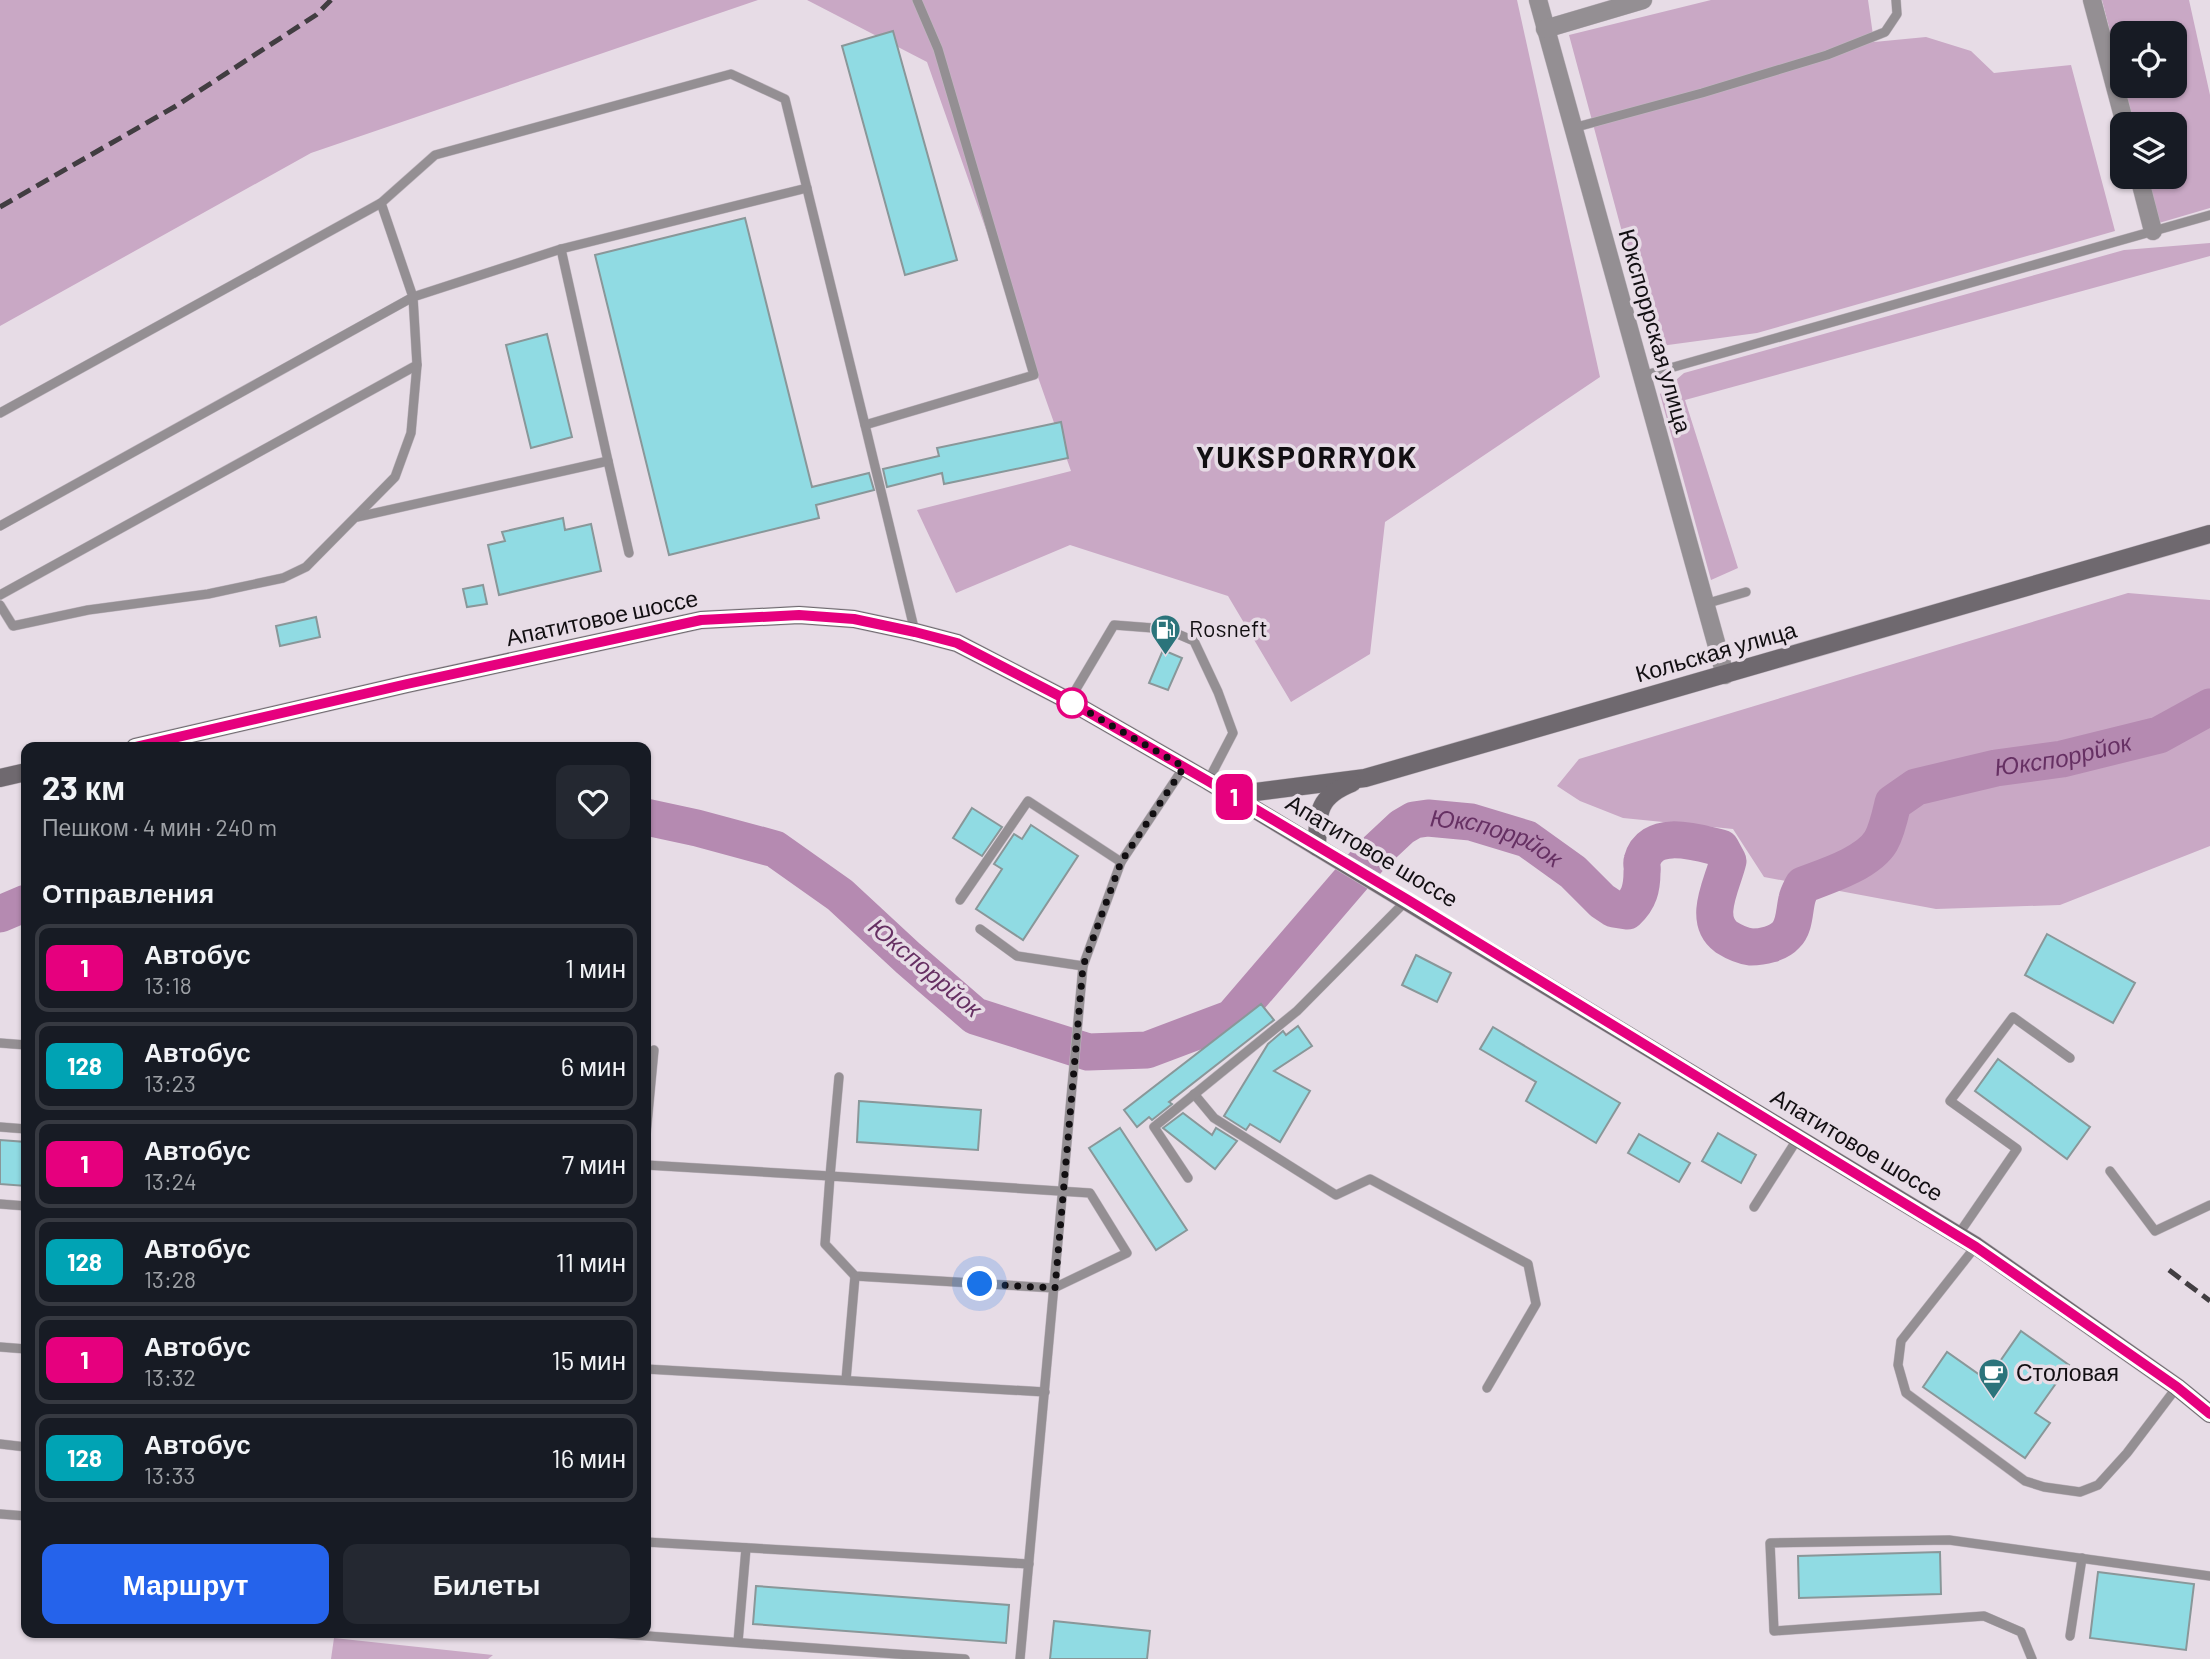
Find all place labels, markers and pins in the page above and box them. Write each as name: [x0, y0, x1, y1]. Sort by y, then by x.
fuel station icon: Rosneft: [1149, 612, 1183, 656]
place label: Rosneft: [1189, 614, 1268, 642]
unlabelled marker: [1057, 688, 1087, 718]
cafe icon: Столовая: [1976, 1356, 2010, 1400]
place label: Столовая: [2016, 1358, 2119, 1386]

